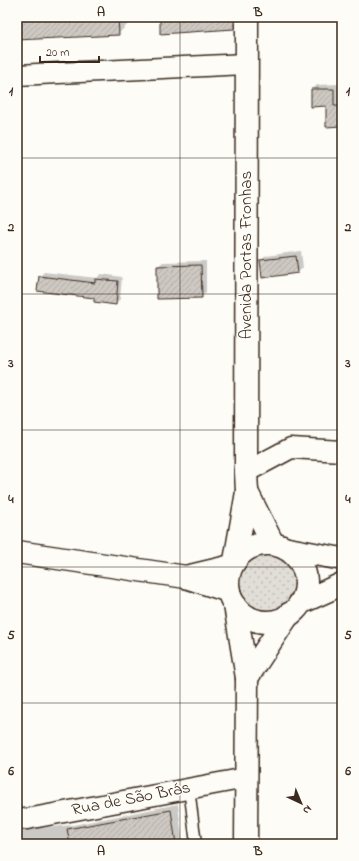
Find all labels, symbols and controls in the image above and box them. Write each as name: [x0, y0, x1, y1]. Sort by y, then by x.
text: A: [97, 3, 105, 22]
text: B: [253, 3, 263, 22]
scale bar: [40, 38, 99, 64]
text: 20 m: [46, 44, 69, 62]
text: 1: [9, 82, 14, 101]
text: 1: [346, 82, 351, 101]
street label: Avenida Portas Fronhas: [234, 171, 259, 339]
text: 2: [7, 218, 15, 237]
text: 2: [344, 218, 352, 237]
text: 3: [7, 354, 14, 373]
text: 3: [344, 354, 351, 373]
text: 4: [7, 490, 14, 509]
text: 4: [344, 490, 351, 509]
text: 5: [7, 626, 15, 645]
text: 5: [344, 626, 352, 645]
text: 6: [7, 762, 14, 781]
text: 6: [344, 762, 351, 781]
street label: Rua de São Brás: [69, 775, 193, 823]
north arrow: [281, 783, 321, 823]
text: N: [299, 801, 315, 818]
text: A: [97, 842, 105, 861]
text: B: [253, 842, 263, 861]

